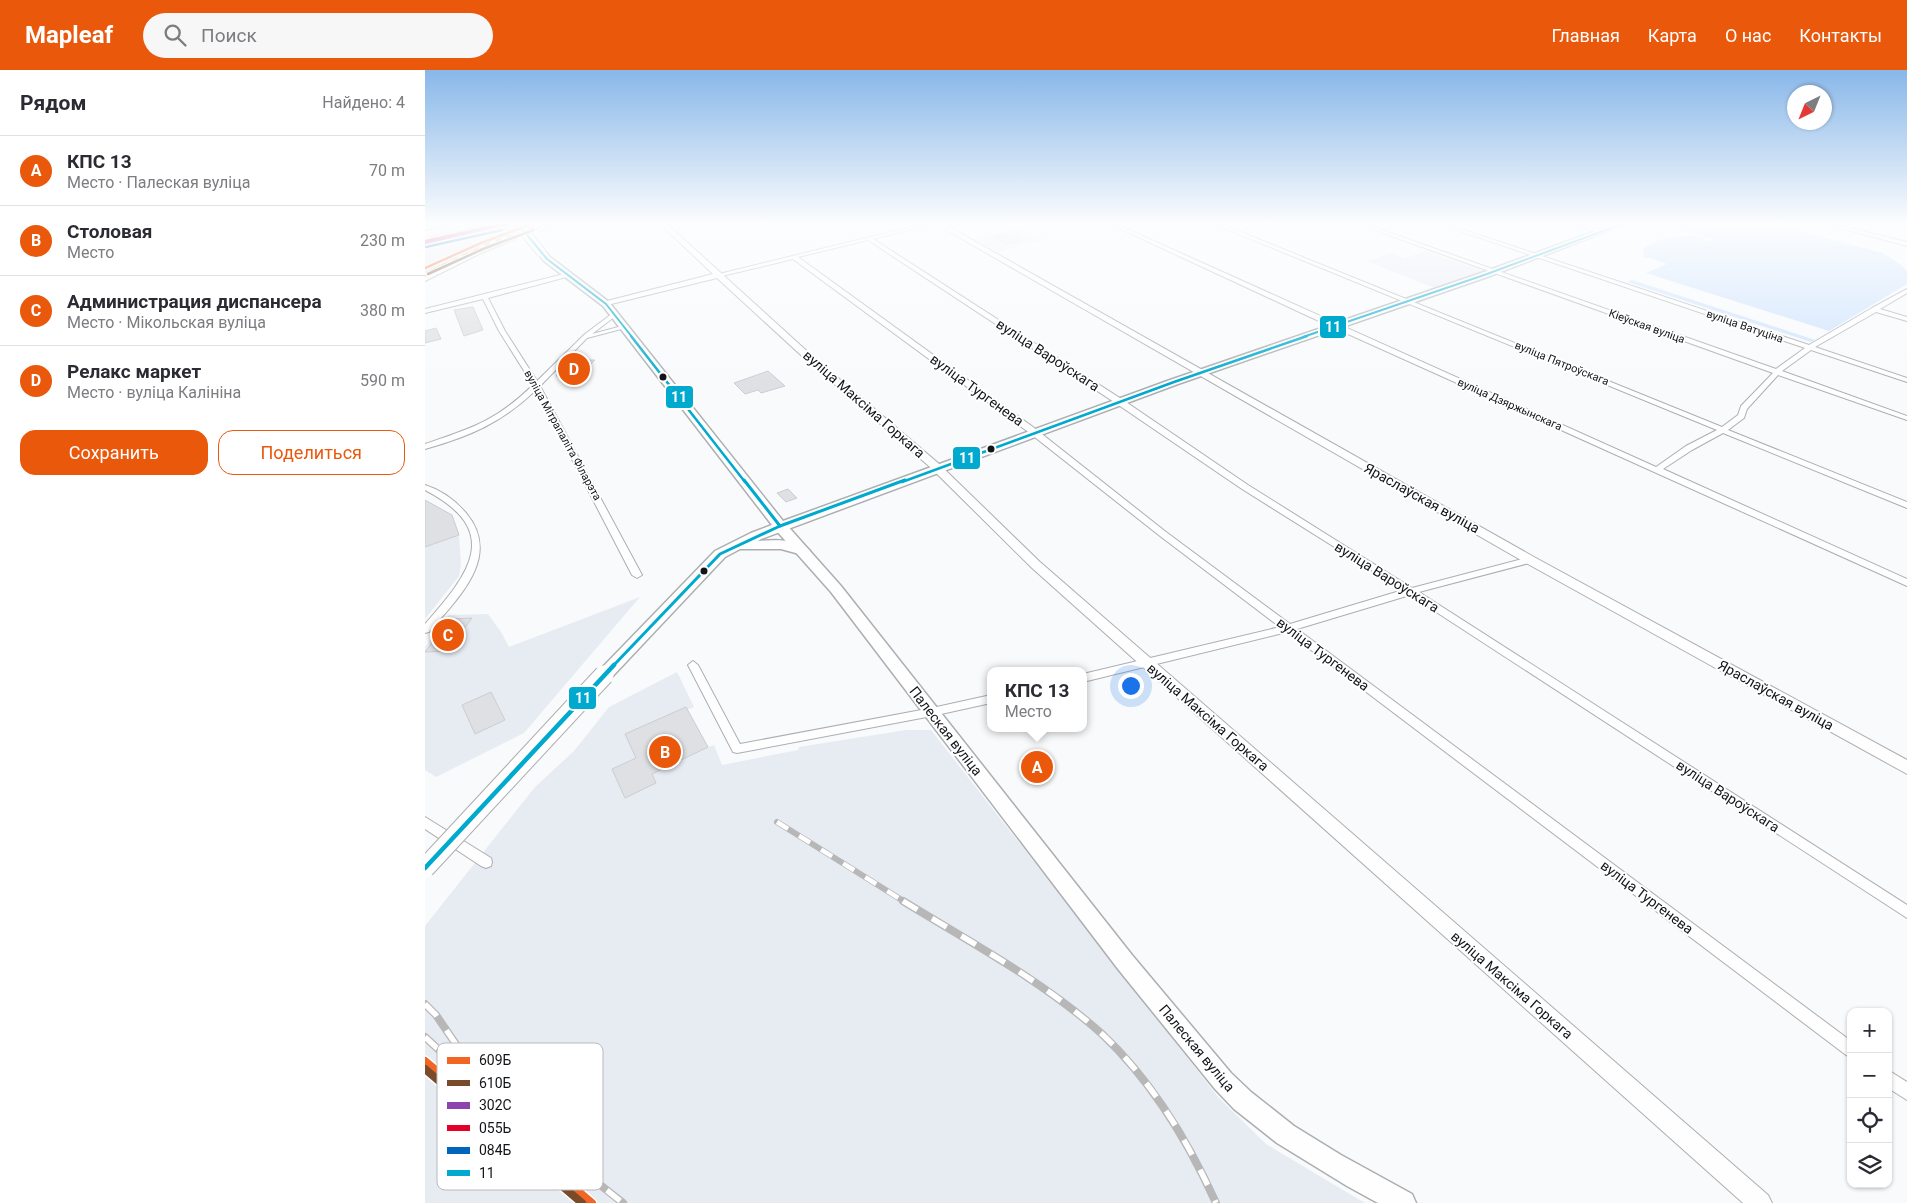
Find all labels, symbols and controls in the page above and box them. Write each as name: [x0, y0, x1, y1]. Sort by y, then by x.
search box: [143, 13, 493, 58]
text: Mapleaf: [25, 21, 113, 49]
icon: search: [161, 21, 189, 49]
text: Поиск: [201, 24, 257, 47]
text: Главная: [1551, 25, 1620, 46]
text: Карта: [1648, 25, 1697, 46]
text: О нас: [1725, 25, 1771, 46]
text: Контакты: [1799, 25, 1882, 46]
north arrow: [1787, 85, 1832, 130]
text: Рядом: [20, 91, 86, 115]
text: Найдено: 4: [322, 93, 405, 112]
text: КПС 13: [67, 150, 132, 173]
text: A: [31, 161, 41, 180]
text: 70 m: [369, 161, 405, 180]
text: Место · Палеская вуліца: [67, 173, 250, 192]
text: Столовая: [67, 220, 152, 243]
text: B: [31, 231, 41, 250]
text: 230 m: [360, 231, 405, 250]
text: Место: [67, 243, 114, 262]
text: Администрация диспансера: [67, 290, 322, 313]
text: C: [31, 301, 41, 320]
text: 380 m: [360, 301, 405, 320]
street label: Кіеўская вуліца: [1607, 307, 1687, 346]
street label: вуліца Ватуціна: [1705, 307, 1785, 346]
text: Место · Мікольская вуліца: [67, 313, 266, 332]
line badge: 11: [1319, 315, 1347, 339]
street label: вуліца Вароўскага: [993, 316, 1103, 394]
text: 11: [1325, 319, 1341, 335]
street label: вуліца Пятроўскага: [1513, 339, 1611, 388]
street label: вуліца Максіма Горкага: [800, 347, 928, 461]
pin: D: [558, 350, 590, 388]
street label: вуліца Тургенева: [927, 351, 1027, 429]
text: Релакс маркет: [67, 360, 201, 383]
street label: вуліца Мітрапаліта Філарэта: [521, 368, 604, 503]
text: D: [31, 371, 41, 390]
text: 590 m: [360, 371, 405, 390]
unlabelled marker: [658, 372, 668, 382]
street label: вуліца Дзяржынскага: [1456, 376, 1564, 433]
text: Место · вуліца Калініна: [67, 383, 241, 402]
line badge: 11: [665, 385, 694, 409]
text: 11: [671, 389, 687, 405]
button: Сохранить: [20, 430, 208, 475]
button: Поделиться: [218, 430, 405, 475]
unlabelled marker: [986, 444, 996, 454]
line badge: 11: [952, 446, 981, 470]
text: 11: [959, 450, 975, 466]
street label: Яраслаўская вуліца: [1362, 460, 1482, 536]
street label: вуліца Вароўскага: [1332, 538, 1442, 616]
unlabelled marker: [699, 566, 709, 576]
street label: вуліца Тургенева: [1274, 614, 1372, 694]
pin: C: [432, 616, 464, 654]
street label: Яраслаўская вуліца: [1716, 657, 1836, 733]
street label: вуліца Максіма Горкага: [1144, 660, 1272, 774]
popup: [987, 667, 1087, 732]
your location: [1118, 673, 1144, 699]
text: КПС 13: [1005, 679, 1069, 702]
street label: Палеская вуліца: [906, 683, 986, 779]
line badge: 11: [568, 686, 597, 710]
text: 11: [575, 690, 591, 706]
text: Место: [1005, 702, 1052, 721]
pin: B: [649, 733, 681, 771]
pin: A: [1021, 748, 1053, 786]
street label: вуліца Вароўскага: [1673, 757, 1783, 835]
street label: вуліца Тургенева: [1598, 857, 1696, 937]
street label: вуліца Максіма Горкага: [1448, 928, 1576, 1042]
street label: Палеская вуліца: [1156, 1001, 1238, 1095]
map controls: [1847, 1008, 1892, 1188]
button: +: [1847, 1008, 1892, 1053]
legend: [437, 1043, 603, 1190]
text: 609Б: [479, 1052, 512, 1068]
button: −: [1847, 1053, 1892, 1098]
text: 610Б: [479, 1075, 512, 1091]
text: 302С: [479, 1097, 512, 1113]
button: locate: [1847, 1098, 1892, 1143]
text: 055Ь: [479, 1120, 512, 1136]
text: 084Б: [479, 1142, 512, 1158]
button: layers: [1847, 1143, 1892, 1188]
text: 11: [479, 1165, 495, 1181]

